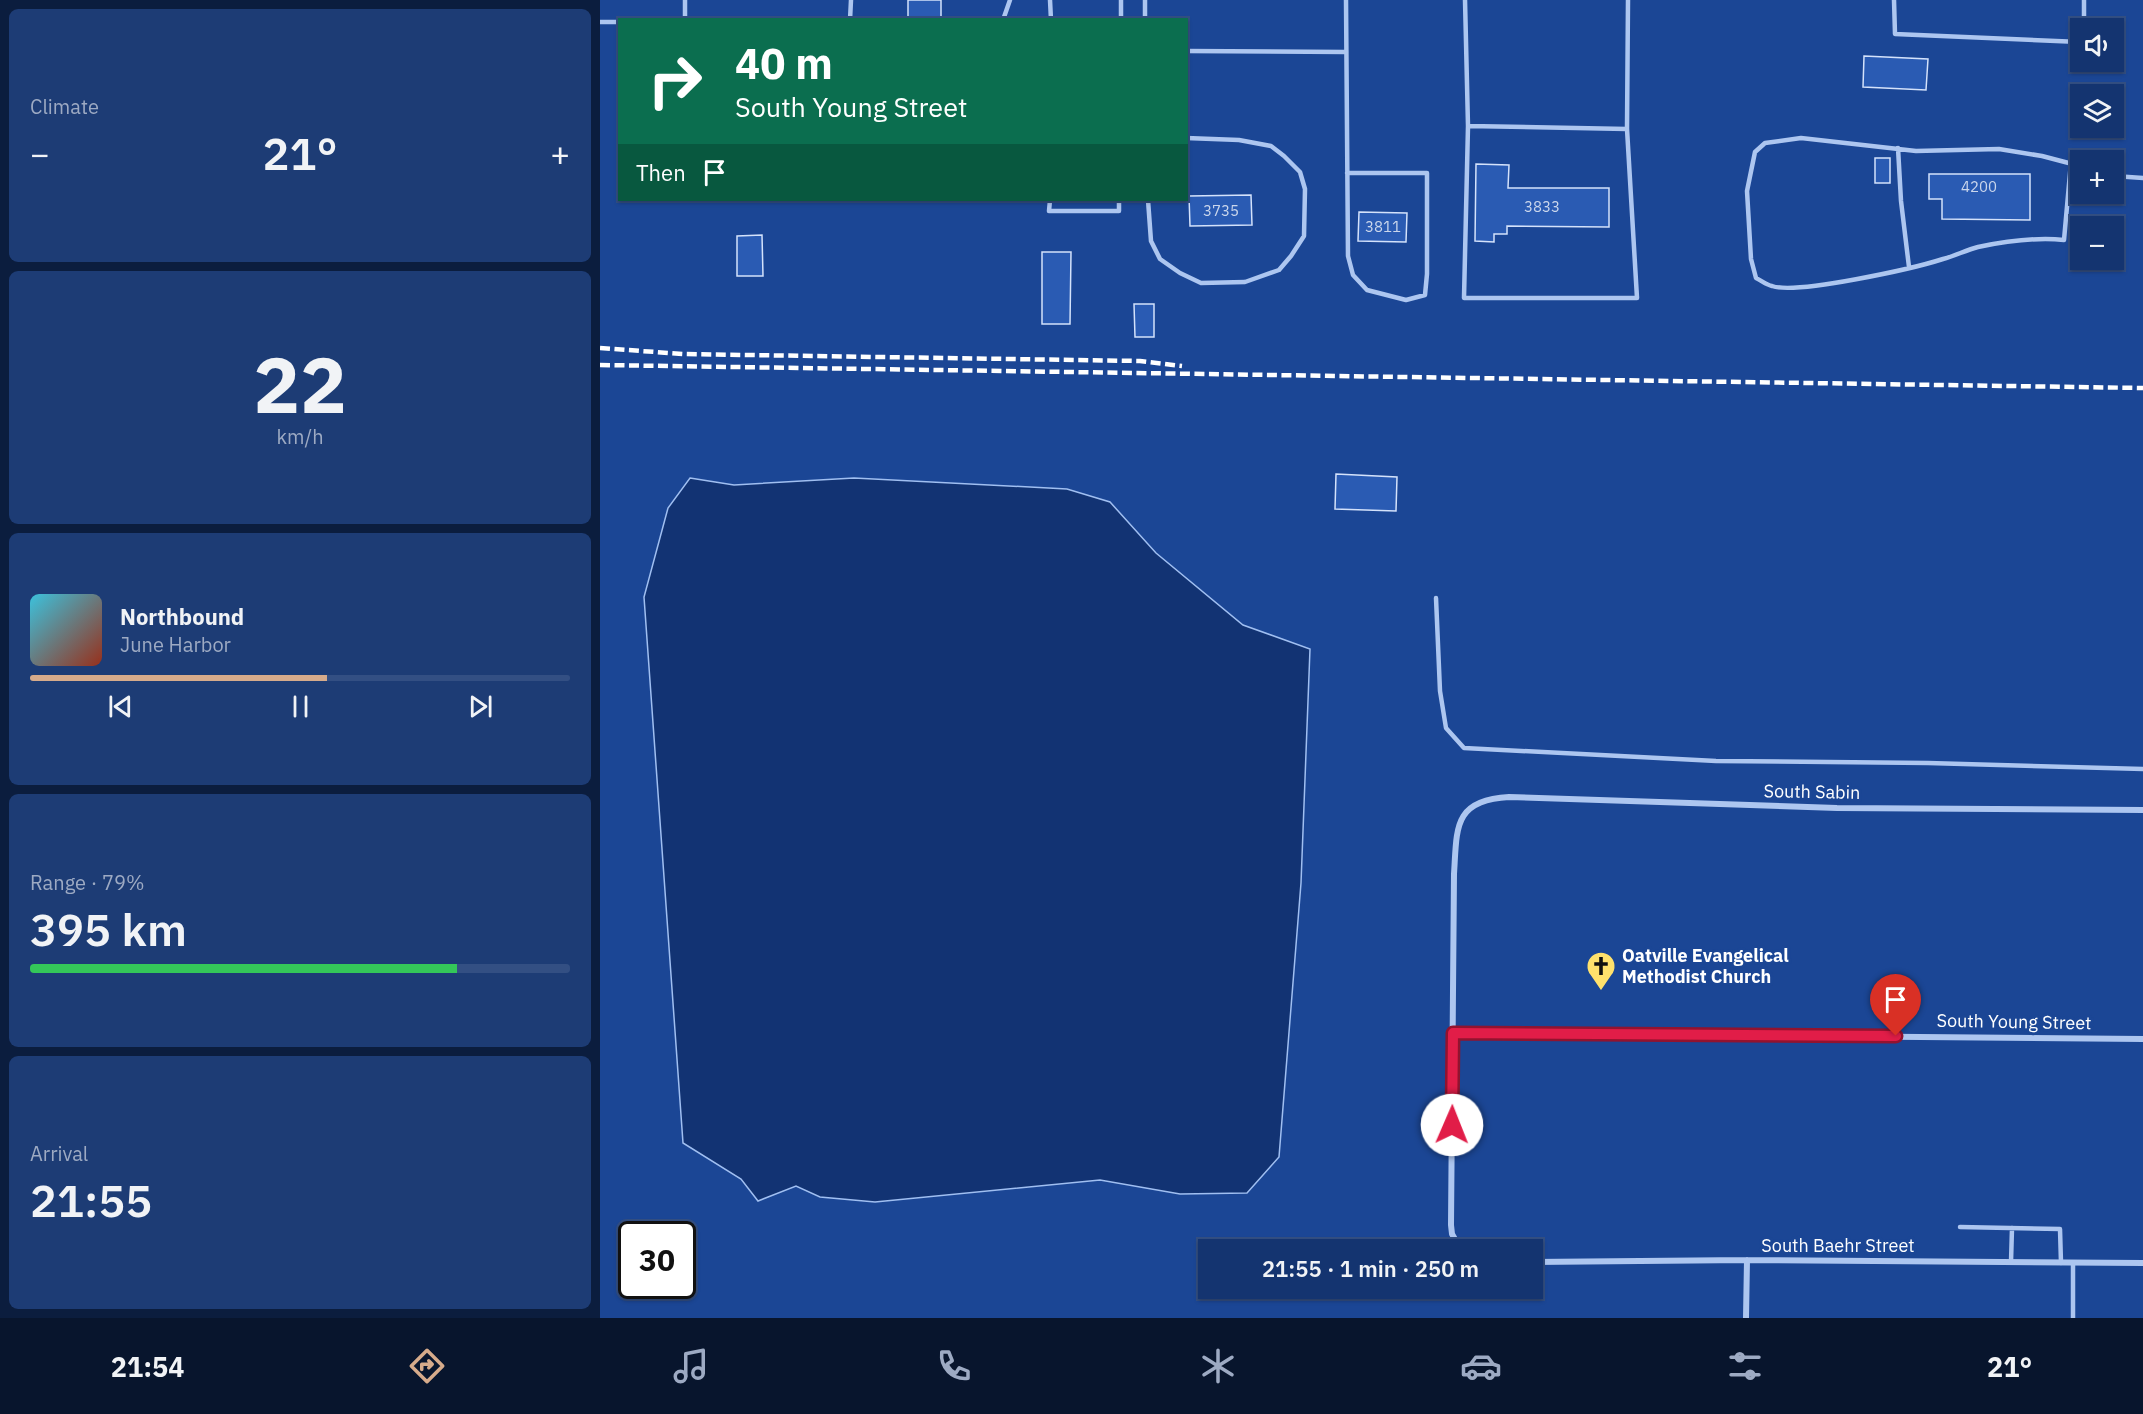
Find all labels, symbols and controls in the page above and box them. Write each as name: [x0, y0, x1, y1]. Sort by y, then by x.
map controls: [2070, 18, 2124, 270]
button: sound: [2070, 18, 2124, 72]
text: 40 m: [735, 36, 833, 91]
icon: right: [636, 42, 714, 120]
button: layers: [2070, 84, 2124, 138]
text: South Young Street: [735, 89, 967, 124]
text: Climate: [30, 93, 99, 120]
text: 21°: [262, 124, 338, 182]
text: −: [30, 132, 50, 175]
text: +: [550, 132, 570, 175]
button: +: [2070, 150, 2124, 204]
icon: arrive: [698, 156, 731, 189]
text: Then: [636, 158, 686, 187]
house number: 4200: [1961, 177, 1997, 196]
house number: 3833: [1524, 197, 1560, 216]
house number: 3735: [1203, 201, 1239, 220]
button: −: [2070, 216, 2124, 270]
house number: 3811: [1365, 217, 1401, 236]
text: 22: [253, 333, 347, 434]
text: km/h: [276, 423, 324, 450]
text: Northbound: [120, 602, 244, 631]
text: June Harbor: [120, 631, 231, 658]
icon: previous: [104, 690, 137, 723]
icon: pause: [284, 690, 317, 723]
icon: next: [464, 690, 497, 723]
street label: South Sabin: [1763, 779, 1861, 804]
text: Range · 79%: [30, 869, 145, 896]
text: 395 km: [30, 900, 187, 958]
place label: Oatville Evangelical Methodist Church: [1622, 944, 1789, 988]
church icon: Oatville Evangelical Methodist Church: [1585, 950, 1617, 992]
pin: [1870, 974, 1921, 1036]
icon: arrive: [1879, 983, 1912, 1016]
street label: South Young Street: [1936, 1009, 2092, 1034]
position arrow: [1420, 1093, 1484, 1157]
text: Arrival: [30, 1140, 88, 1167]
text: 21:55: [30, 1171, 152, 1229]
speed limit sign: 30: [618, 1221, 696, 1299]
street label: South Baehr Street: [1761, 1234, 1915, 1257]
text: 21:55 · 1 min · 250 m: [1262, 1254, 1479, 1283]
icon: directions: [406, 1345, 448, 1387]
icon: music: [670, 1345, 712, 1387]
icon: phone: [933, 1345, 975, 1387]
icon: climate: [1197, 1345, 1239, 1387]
icon: car: [1460, 1345, 1502, 1387]
icon: filters: [1724, 1345, 1766, 1387]
text: 21:54: [111, 1349, 184, 1384]
text: 21°: [1987, 1349, 2032, 1384]

